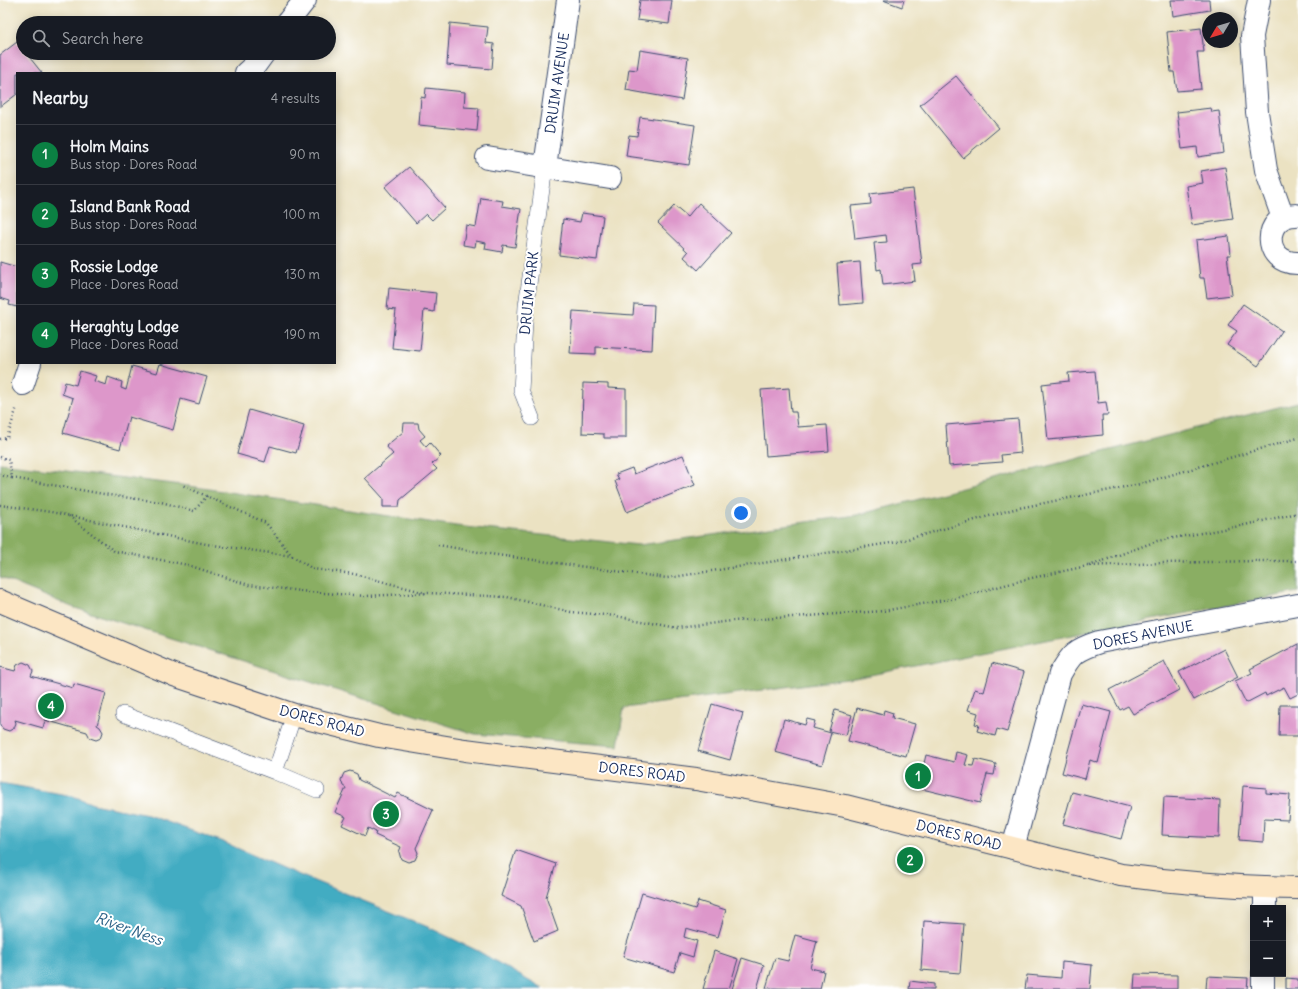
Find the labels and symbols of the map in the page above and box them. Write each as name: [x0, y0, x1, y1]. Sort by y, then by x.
north arrow: [1202, 12, 1238, 48]
street label: DRUIM AVENUE: [541, 31, 573, 135]
street label: DRUIM PARK: [516, 250, 542, 336]
your location: [731, 503, 751, 523]
street label: DORES AVENUE: [1091, 616, 1195, 654]
pin: 4: [38, 691, 64, 721]
street label: DORES ROAD: [277, 701, 367, 741]
street label: DORES ROAD: [597, 758, 687, 786]
pin: 1: [905, 761, 931, 791]
pin: 3: [373, 799, 399, 829]
street label: DORES ROAD: [914, 816, 1004, 854]
pin: 2: [897, 845, 923, 875]
water label: River Ness: [93, 908, 166, 950]

